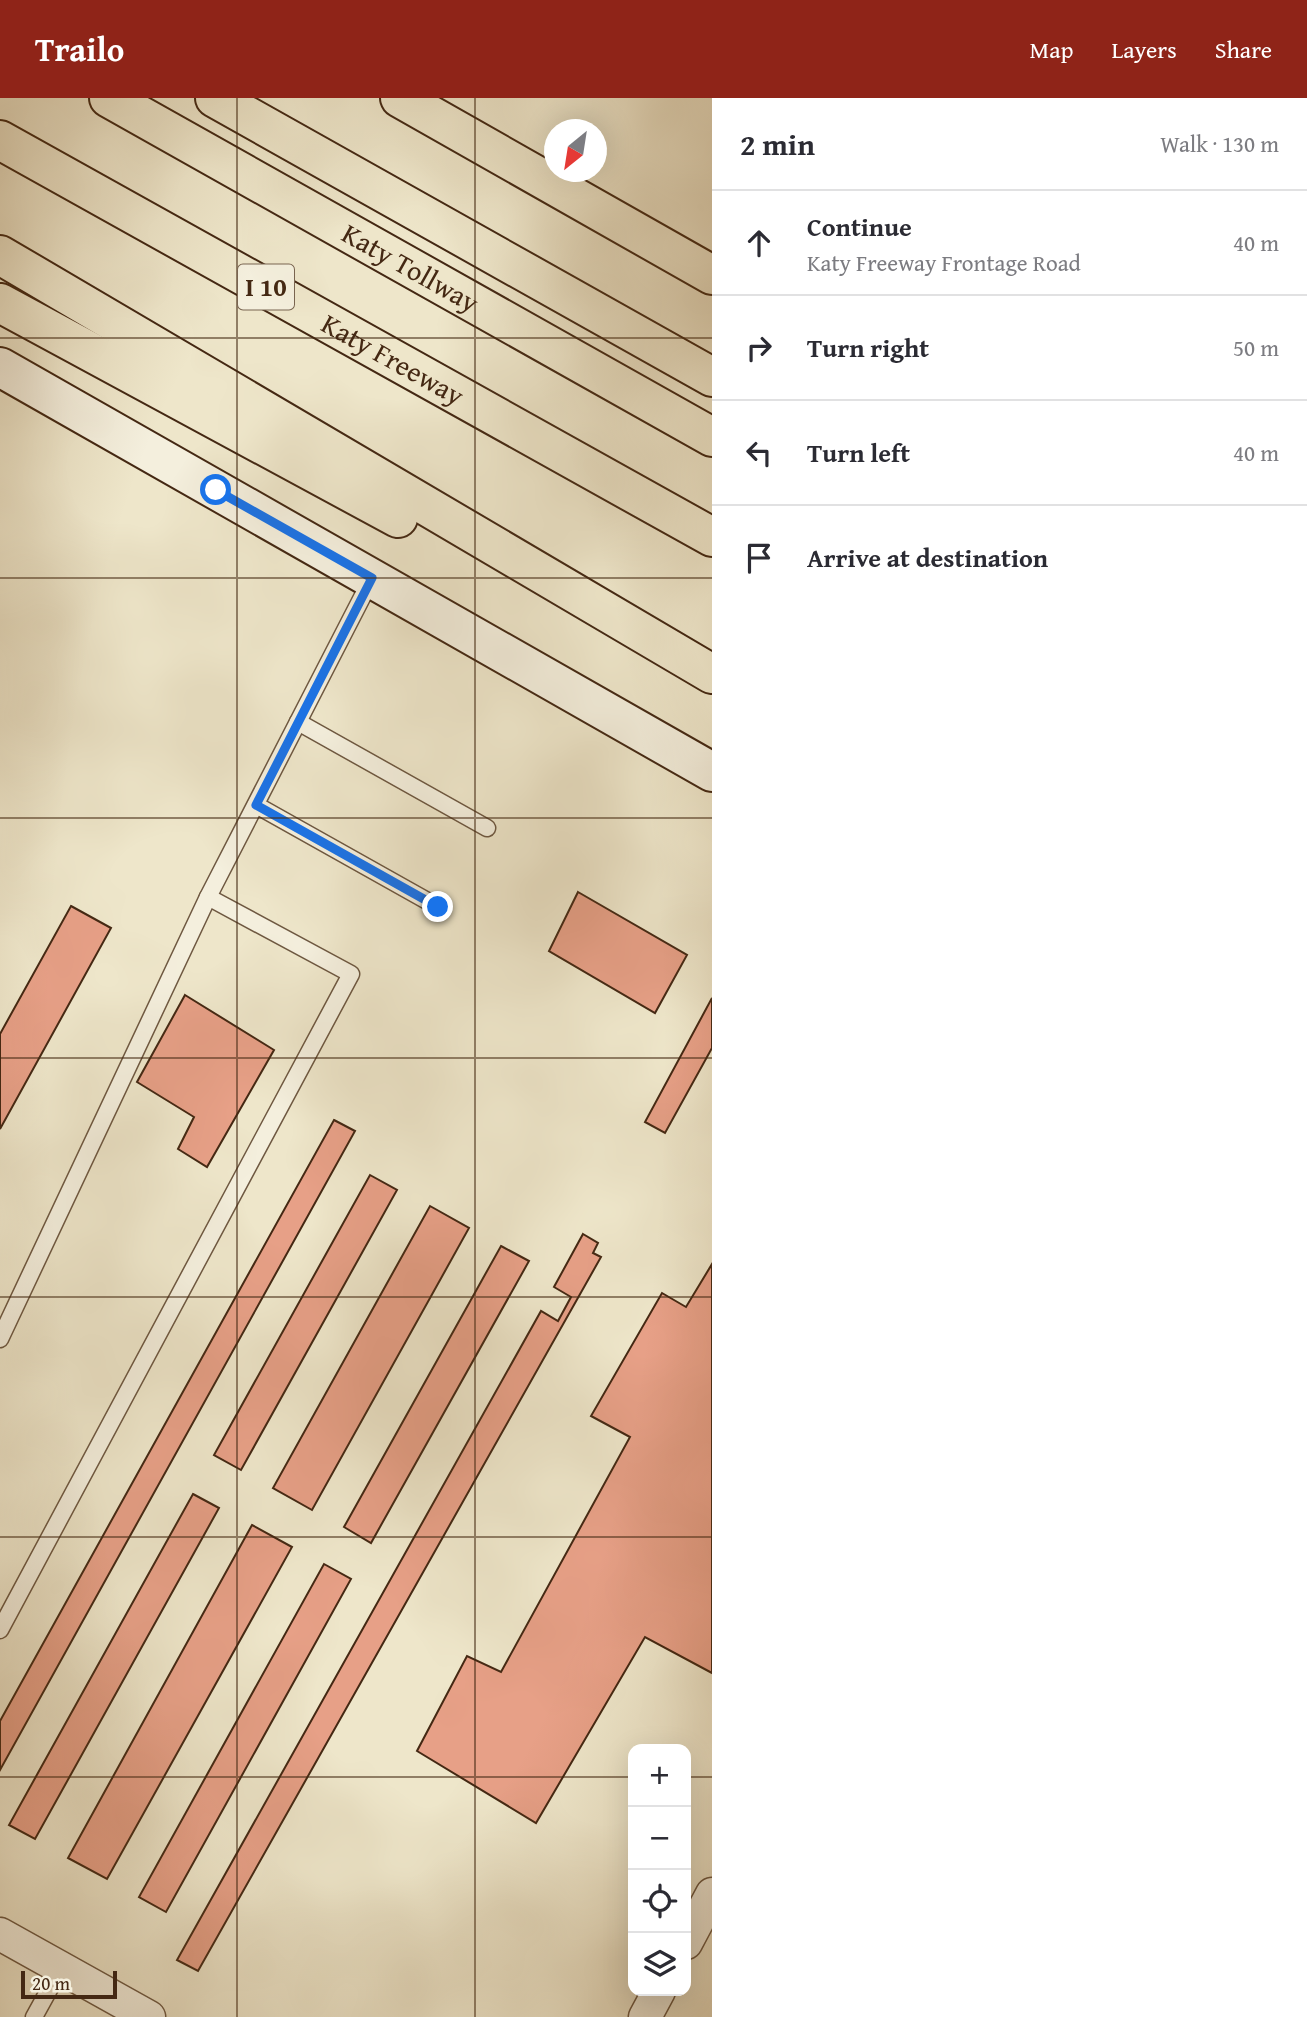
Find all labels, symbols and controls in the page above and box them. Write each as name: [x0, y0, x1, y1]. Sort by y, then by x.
text: Trailo: [35, 25, 124, 73]
text: Map: [1030, 32, 1073, 67]
text: Layers: [1111, 32, 1177, 67]
text: Share: [1215, 32, 1272, 67]
north arrow: [544, 119, 607, 182]
text: 2 min: [740, 122, 815, 166]
text: Walk · 130 m: [1160, 127, 1279, 160]
text: Continue: [807, 207, 912, 246]
street label: Katy Tollway: [335, 212, 487, 322]
icon: ahead: [740, 224, 778, 262]
text: 40 m: [1233, 226, 1279, 259]
text: Katy Freeway Frontage Road: [807, 246, 1081, 279]
road number: I 10: [238, 264, 294, 310]
street label: Katy Freeway: [314, 302, 472, 415]
text: Turn right: [807, 328, 929, 367]
icon: right: [740, 329, 778, 367]
text: 50 m: [1233, 331, 1279, 364]
text: Turn left: [807, 433, 910, 472]
icon: left: [740, 434, 778, 472]
text: 40 m: [1233, 436, 1279, 469]
route start: [200, 474, 231, 505]
text: Arrive at destination: [807, 538, 1048, 577]
icon: arrive: [740, 539, 778, 577]
route end: [422, 891, 453, 922]
map controls: [628, 1744, 691, 1996]
button: +: [628, 1744, 691, 1807]
button: −: [628, 1807, 691, 1870]
button: locate: [628, 1870, 691, 1933]
button: layers: [628, 1933, 691, 1996]
scale bar: [21, 1968, 117, 2000]
text: 20 m: [32, 1969, 70, 1997]

